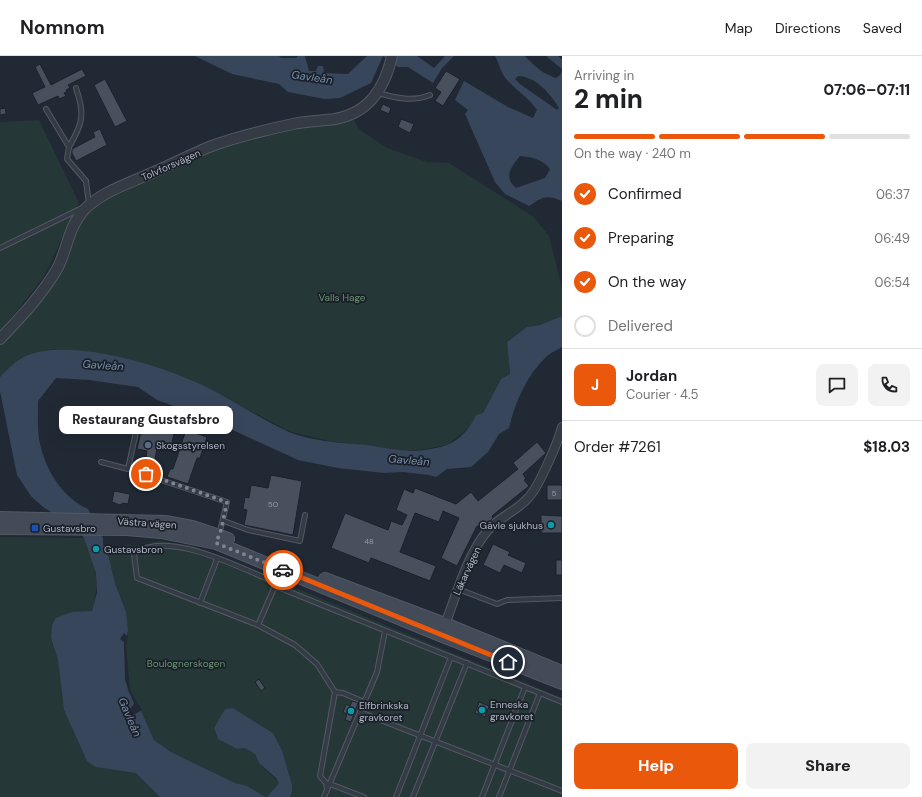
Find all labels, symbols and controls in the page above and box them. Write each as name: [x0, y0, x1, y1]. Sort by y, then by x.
text: Nomnom: [20, 15, 105, 40]
text: Map: [725, 19, 753, 37]
text: Directions: [775, 19, 841, 37]
text: Saved: [863, 19, 902, 37]
water label: Gavleån: [291, 67, 333, 87]
text: Arriving in: [574, 67, 634, 84]
text: 07:06–07:11: [823, 80, 910, 100]
text: 2 min: [574, 82, 643, 116]
text: On the way · 240 m: [574, 145, 691, 162]
street label: Tolvforsvägen: [139, 146, 203, 184]
icon: check: [574, 183, 596, 205]
text: Confirmed: [608, 184, 682, 204]
text: 06:37: [876, 186, 910, 203]
icon: check: [574, 227, 596, 249]
text: Preparing: [608, 228, 674, 248]
text: 06:49: [874, 230, 910, 247]
icon: check: [574, 271, 596, 293]
text: On the way: [608, 272, 687, 292]
text: 06:54: [874, 274, 910, 291]
park label: Valls Hage: [318, 291, 366, 304]
text: Delivered: [608, 316, 673, 336]
water label: Gavleån: [82, 357, 124, 373]
button: chat: [816, 364, 858, 406]
button: phone: [868, 364, 910, 406]
text: Jordan: [626, 366, 677, 386]
text: J: [591, 375, 599, 395]
text: Courier · 4.5: [626, 386, 699, 403]
callout: Restaurang Gustafsbro: [59, 406, 233, 434]
text: Restaurang Gustafsbro: [72, 411, 220, 428]
text: Order #7261: [574, 437, 661, 457]
text: $18.03: [863, 437, 910, 457]
place label: Skogsstyrelsen: [156, 439, 225, 452]
marker: Skogsstyrelsen: [143, 440, 153, 450]
water label: Gavleån: [388, 451, 430, 469]
pin: [129, 457, 163, 491]
icon: bag: [135, 463, 157, 485]
house number: 5: [552, 488, 557, 498]
house number: 50: [268, 499, 279, 509]
street label: Västra vägen: [117, 514, 177, 532]
place label: Gävle sjukhus: [480, 519, 543, 532]
marker: Gävle sjukhus: [546, 520, 556, 530]
place label: Gustavsbro: [43, 522, 96, 535]
marker: Gustavsbro: [30, 523, 40, 533]
house number: 48: [364, 536, 374, 546]
place label: Gustavsbron: [104, 543, 163, 556]
marker: Gustavsbron: [91, 544, 101, 554]
street label: Läkarvägen: [450, 544, 484, 597]
courier: [263, 550, 303, 590]
icon: car: [272, 559, 294, 581]
pin: [491, 645, 525, 679]
icon: home: [497, 651, 519, 673]
park label: Boulognerskogen: [147, 657, 226, 670]
water label: Gavleån: [115, 695, 145, 739]
place label: Enneska gravkoret: [490, 698, 533, 723]
place label: Elfbrinkska gravkoret: [359, 699, 409, 724]
marker: Enneska gravkoret: [477, 705, 487, 715]
marker: Elfbrinkska gravkoret: [346, 706, 356, 716]
button: Help: [574, 743, 738, 789]
button: Share: [746, 743, 910, 789]

